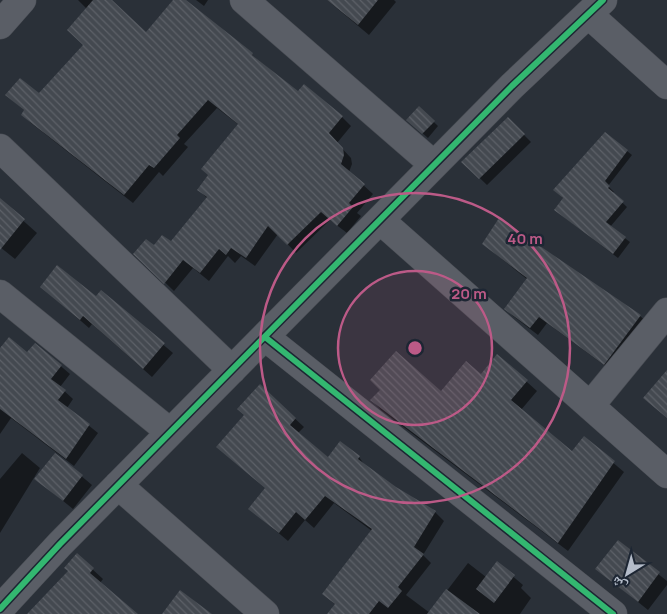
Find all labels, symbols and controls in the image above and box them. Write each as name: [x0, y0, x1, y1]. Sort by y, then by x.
text: 40 m: [507, 228, 543, 249]
text: 20 m: [451, 283, 487, 304]
centre of rings: [406, 339, 424, 357]
north arrow: [602, 549, 652, 599]
text: ش: [607, 573, 631, 597]

